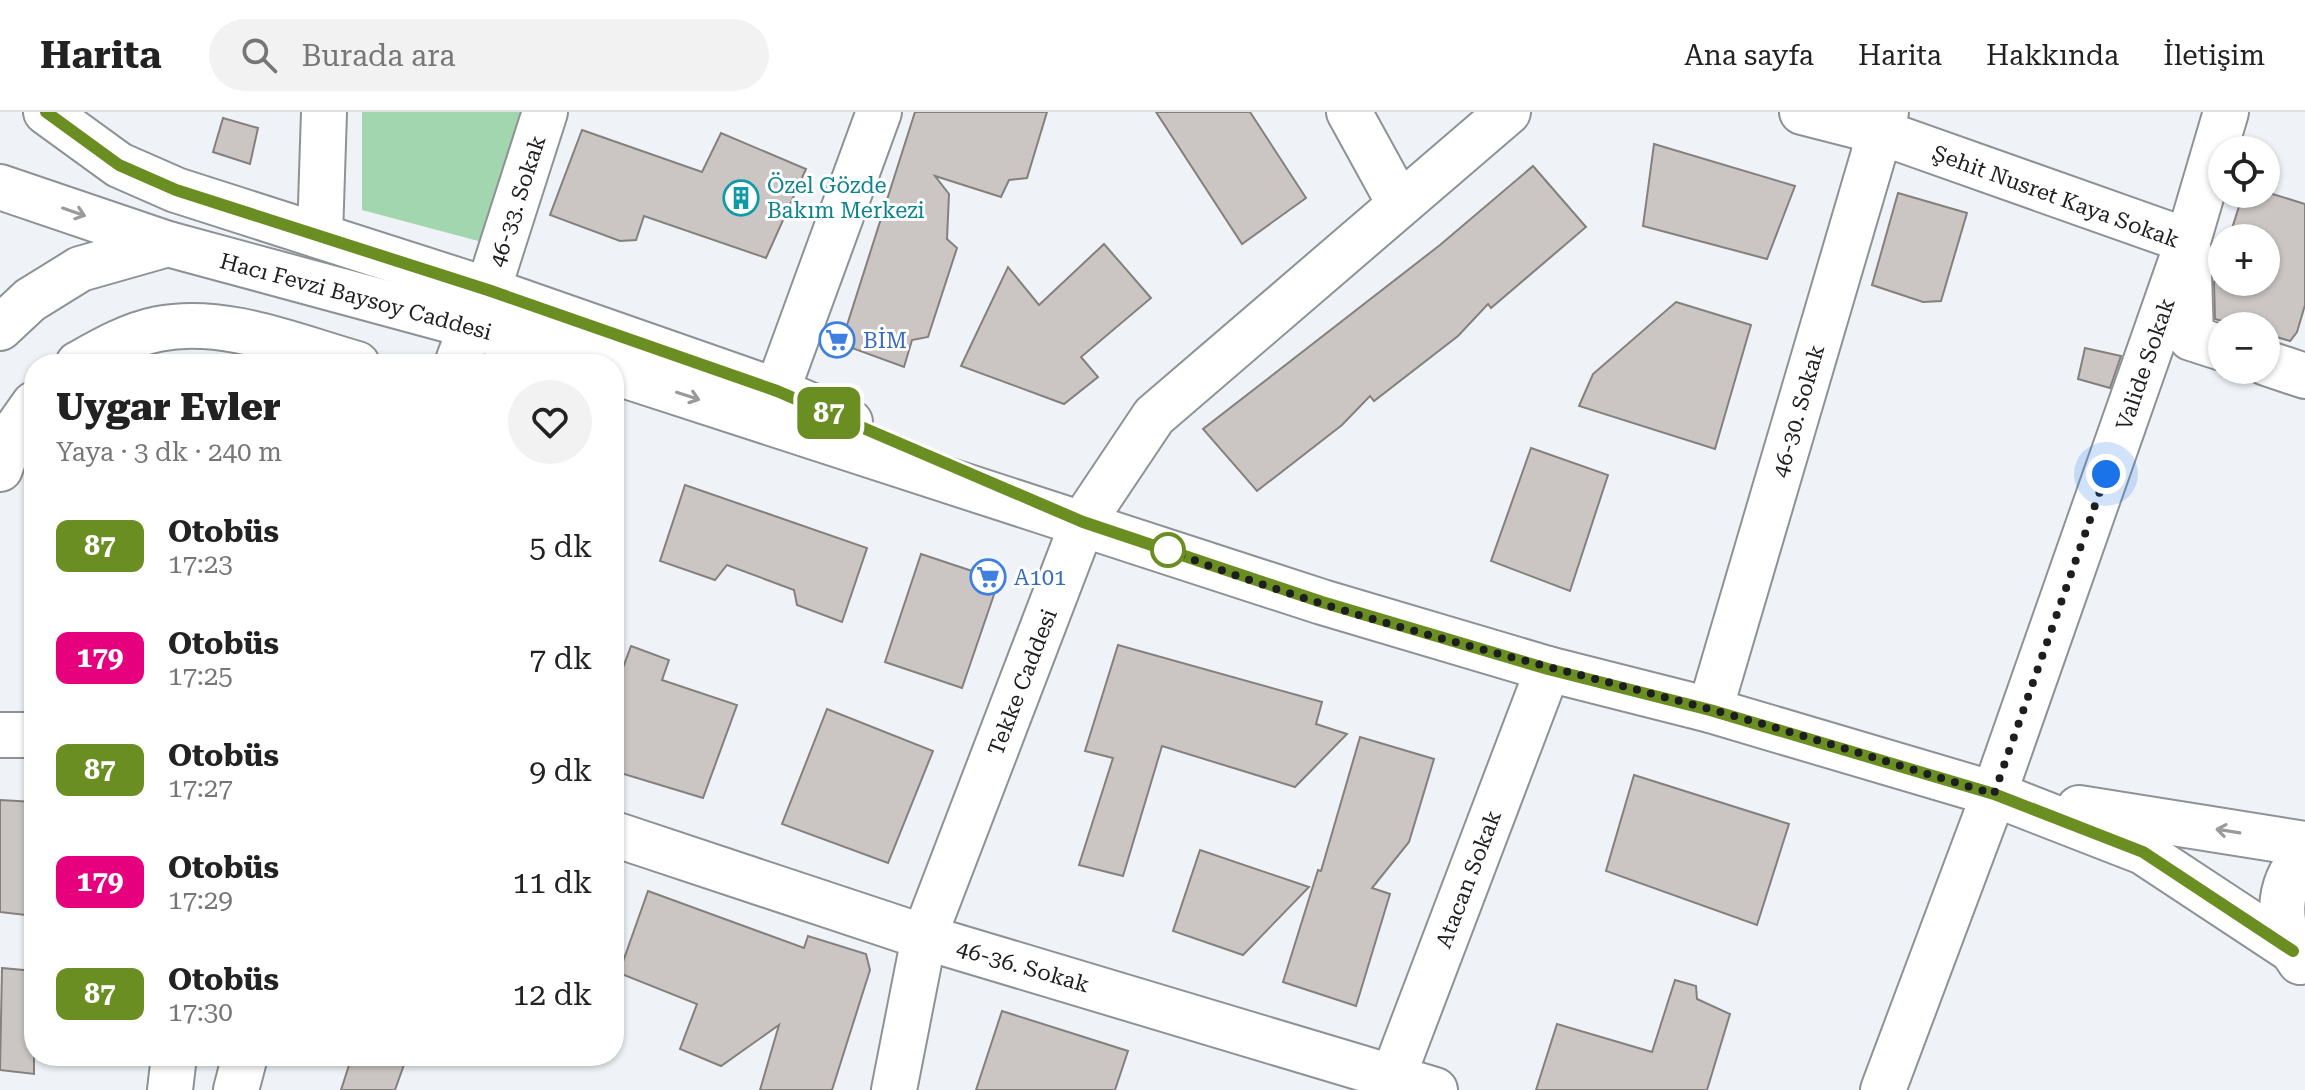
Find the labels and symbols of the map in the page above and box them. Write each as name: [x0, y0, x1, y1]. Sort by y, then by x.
street label: 46-33. Sokak: [484, 132, 551, 270]
street label: Şehit Nusret Kaya Sokak: [1929, 140, 2183, 253]
place label: Özel Gözde Bakım Merkezi: [767, 172, 925, 223]
building icon: Özel Gözde Bakım Merkezi: [722, 179, 760, 217]
one-way arrow: [61, 206, 86, 221]
street label: Hacı Fevzi Baysoy Caddesi: [217, 248, 495, 345]
street label: Valide Sokak: [2111, 295, 2180, 433]
supermarket icon: BİM: [818, 321, 856, 359]
place label: BİM: [863, 327, 907, 353]
street label: 46-30. Sokak: [1768, 342, 1829, 480]
line badge: 87: [793, 387, 865, 439]
one-way arrow: [675, 390, 700, 404]
your location: [2086, 454, 2126, 494]
unlabelled marker: [1151, 533, 1185, 567]
supermarket icon: A101: [969, 558, 1007, 596]
place label: A101: [1014, 565, 1066, 590]
street label: Tekke Caddesi: [983, 605, 1062, 759]
street label: Atacan Sokak: [1431, 807, 1506, 952]
one-way arrow: [2216, 823, 2241, 838]
street label: 46-36. Sokak: [954, 936, 1092, 997]

